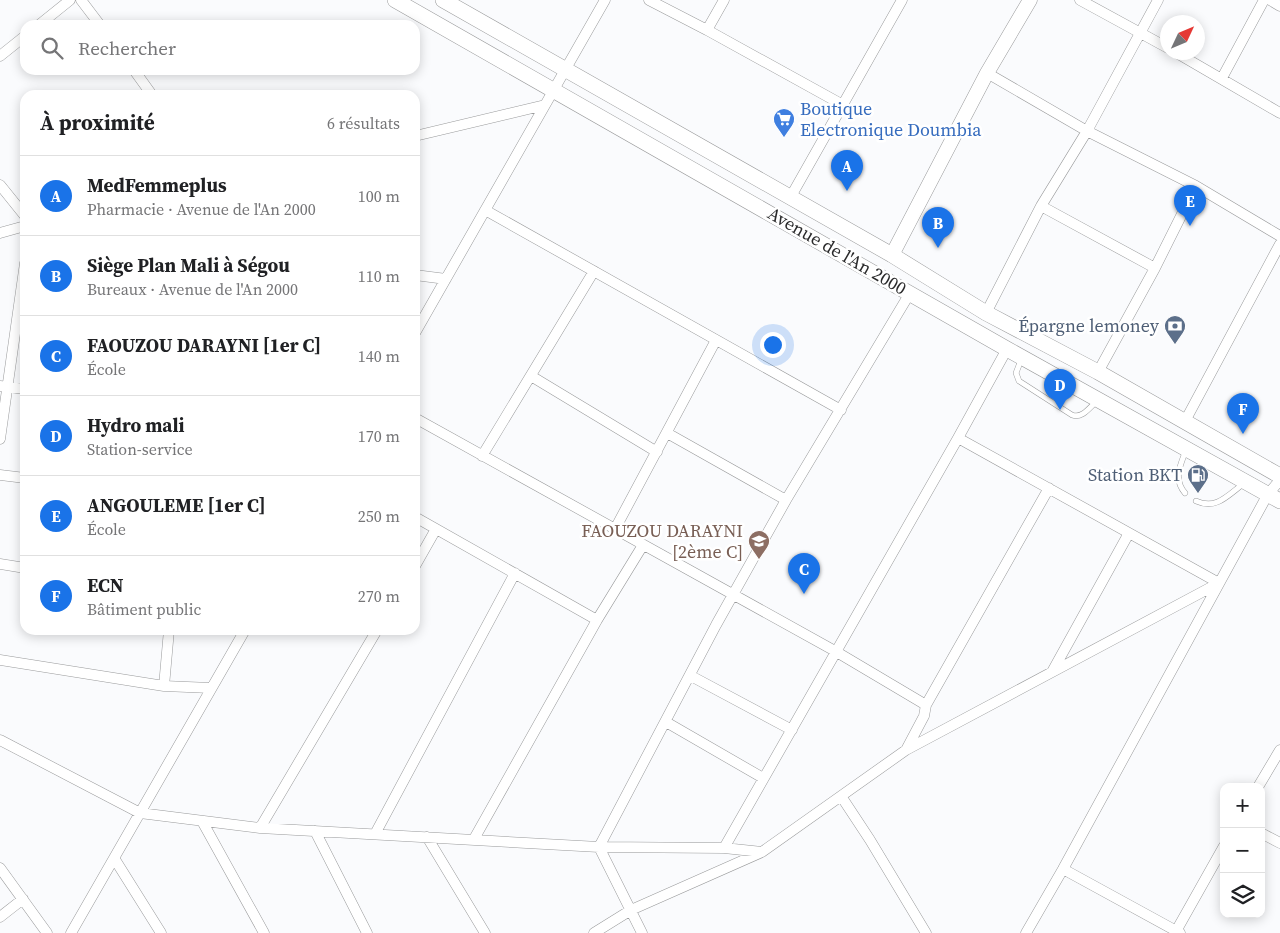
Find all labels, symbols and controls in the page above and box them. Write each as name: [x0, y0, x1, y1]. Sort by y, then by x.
north arrow: [1160, 15, 1205, 60]
search box: [20, 20, 420, 75]
icon: search: [38, 34, 66, 62]
text: Rechercher: [78, 35, 176, 61]
place label: Boutique Electronique Doumbia: [800, 96, 982, 142]
supermarket icon: Boutique Electronique Doumbia: [772, 107, 796, 138]
text: À proximité: [40, 108, 155, 137]
text: 6 résultats: [327, 112, 400, 134]
pin: A: [831, 150, 863, 191]
text: MedFemmeplus: [87, 172, 227, 198]
text: A: [51, 185, 61, 207]
text: 100 m: [358, 185, 400, 207]
pin: E: [1174, 185, 1206, 226]
text: Pharmacie · Avenue de l'An 2000: [87, 198, 316, 220]
street label: Avenue de l'An 2000: [763, 201, 911, 301]
pin: B: [922, 207, 954, 248]
text: Siège Plan Mali à Ségou: [87, 252, 290, 278]
text: B: [51, 265, 61, 287]
text: 110 m: [358, 265, 400, 287]
text: Bureaux · Avenue de l'An 2000: [87, 278, 298, 300]
place label: Épargne lemoney: [1018, 313, 1160, 338]
bank icon: Épargne lemoney: [1163, 314, 1187, 345]
text: FAOUZOU DARAYNI [1er C]: [87, 332, 321, 358]
your location: [760, 332, 786, 358]
text: C: [51, 345, 61, 367]
text: 140 m: [358, 345, 400, 367]
text: École: [87, 358, 126, 380]
pin: D: [1044, 369, 1076, 410]
pin: F: [1227, 393, 1259, 434]
text: Hydro mali: [87, 412, 185, 438]
text: D: [50, 425, 62, 447]
text: 170 m: [358, 425, 400, 447]
text: Station-service: [87, 438, 193, 460]
place label: Station BKT: [1088, 462, 1182, 487]
fuel station icon: Station BKT: [1186, 463, 1210, 494]
text: ANGOULEME [1er C]: [87, 492, 266, 518]
text: E: [51, 505, 61, 527]
text: 250 m: [358, 505, 400, 527]
text: École: [87, 518, 126, 540]
place label: FAOUZOU DARAYNI [2ème C]: [581, 518, 743, 564]
school or university icon: FAOUZOU DARAYNI [2ème C]: [747, 529, 771, 560]
pin: C: [788, 553, 820, 594]
text: ECN: [87, 572, 124, 598]
text: F: [51, 585, 61, 607]
text: 270 m: [358, 585, 400, 607]
text: Bâtiment public: [87, 598, 201, 620]
map controls: [1220, 783, 1265, 918]
button: +: [1220, 783, 1265, 828]
button: −: [1220, 828, 1265, 873]
button: layers: [1220, 873, 1265, 918]

